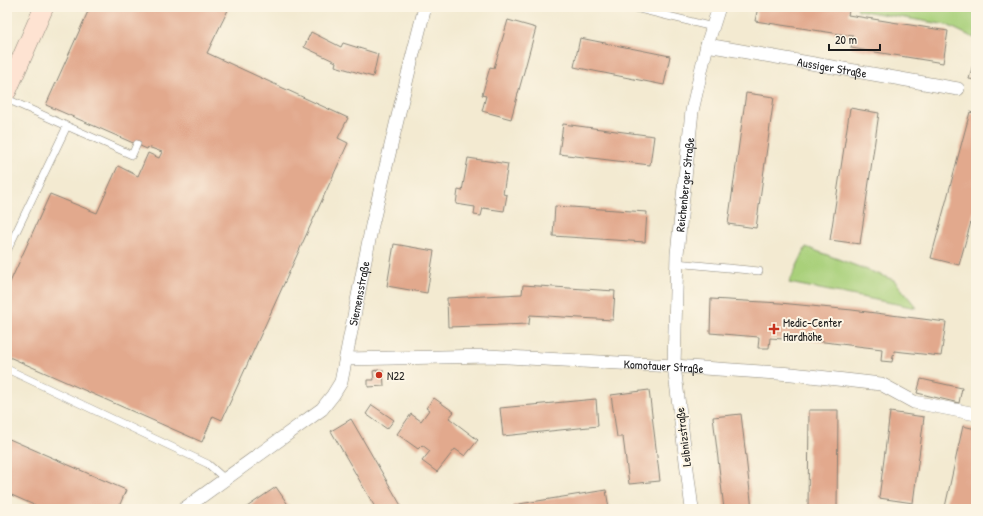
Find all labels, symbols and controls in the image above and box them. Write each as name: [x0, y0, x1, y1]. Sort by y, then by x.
scale bar: [829, 26, 880, 52]
text: 20 m: [835, 31, 857, 48]
street label: Aussiger Straße: [796, 52, 868, 81]
street label: Reichenberger Straße: [671, 136, 698, 233]
street label: Siemensstraße: [344, 259, 373, 327]
place label: Medic-Center Hardhöhe: [783, 314, 842, 345]
marker: Medic-Center Hardhöhe: [768, 323, 780, 335]
street label: Komotauer Straße: [623, 355, 704, 377]
place label: N22: [387, 367, 405, 384]
marker: N22: [374, 370, 384, 380]
street label: Leibnizstraße: [671, 406, 695, 467]

